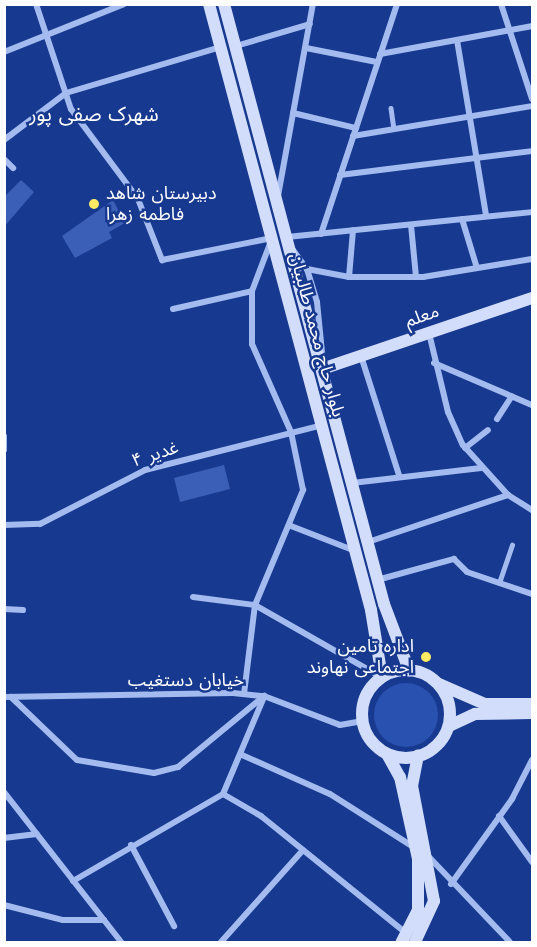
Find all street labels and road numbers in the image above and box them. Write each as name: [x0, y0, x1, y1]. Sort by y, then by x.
street label: بلوار حاج محمد طالبیان: [285, 251, 349, 419]
street label: معلم: [402, 300, 442, 332]
street label: غدیر ۴: [129, 436, 181, 472]
street label: خیابان دستغیب: [128, 669, 244, 691]

